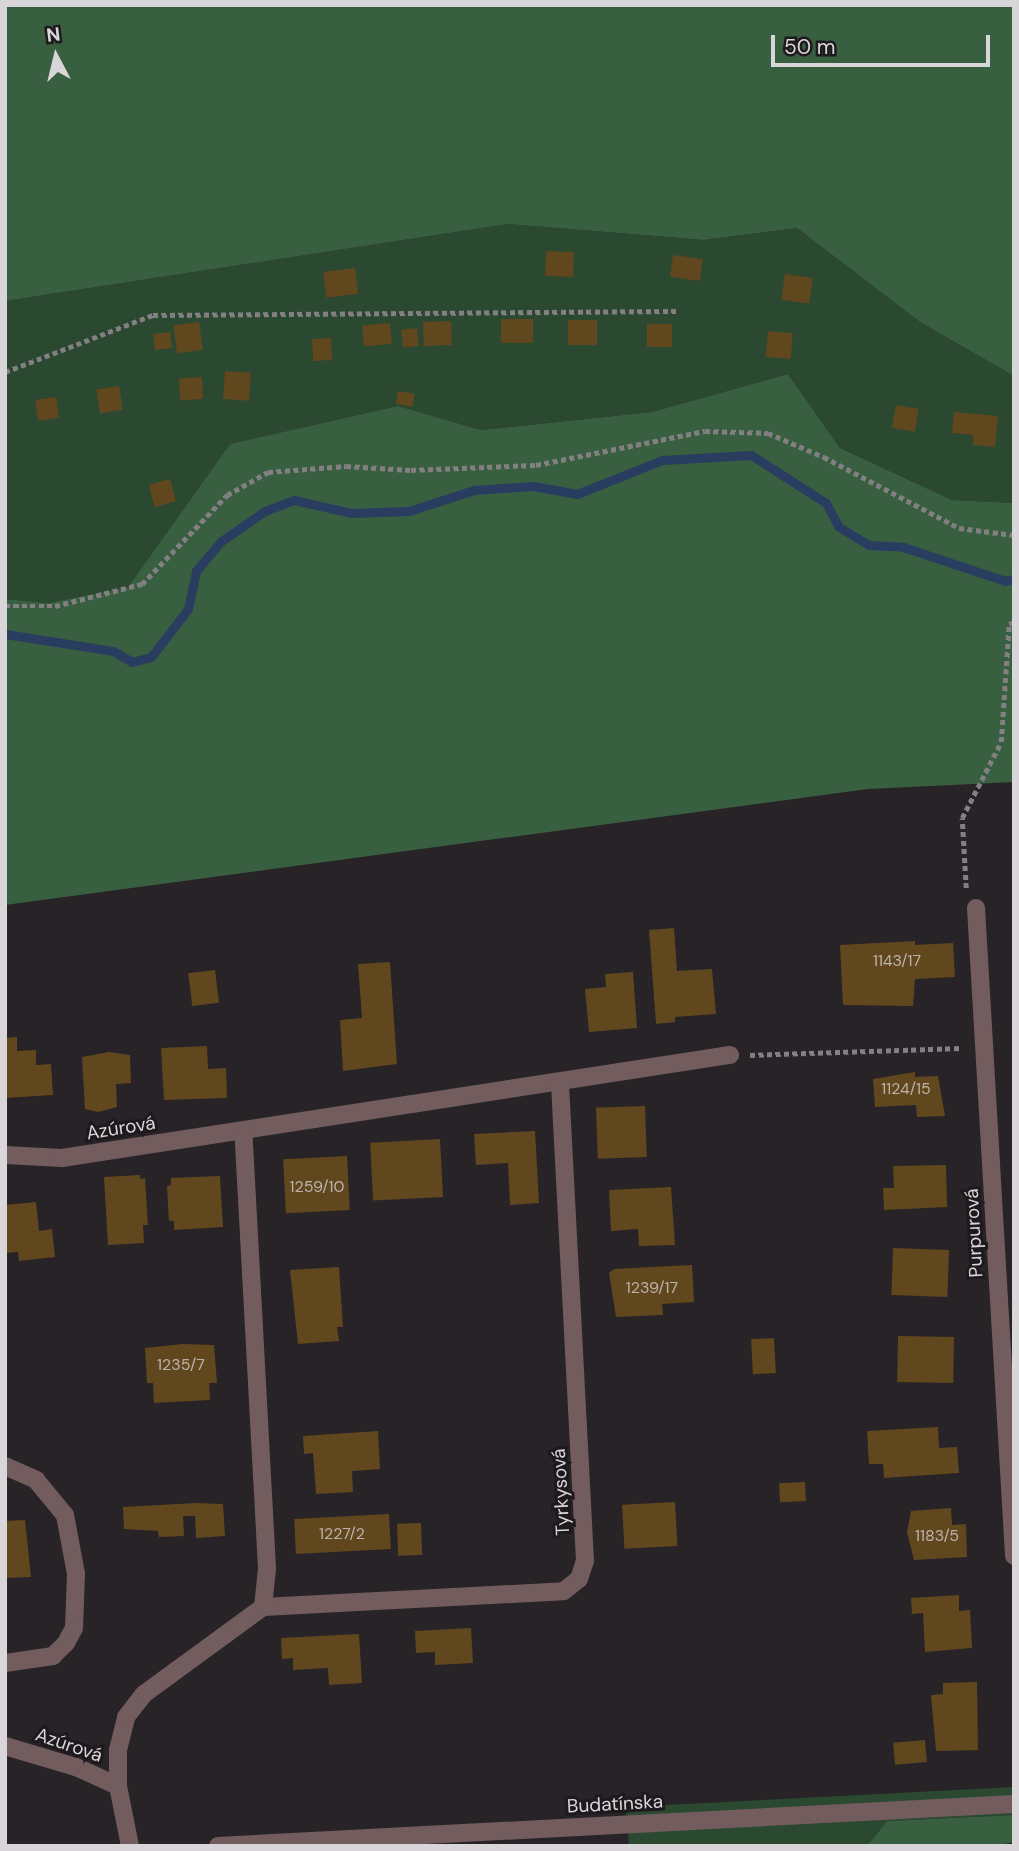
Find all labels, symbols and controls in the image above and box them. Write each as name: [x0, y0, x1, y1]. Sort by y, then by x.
north arrow: [21, 21, 91, 91]
text: N: [45, 21, 62, 48]
scale bar: [774, 21, 993, 65]
text: 50 m: [784, 33, 835, 61]
house number: 1143/17: [873, 951, 921, 971]
house number: 1124/15: [881, 1079, 931, 1099]
street label: Azúrová: [85, 1111, 157, 1145]
house number: 1259/10: [290, 1177, 344, 1197]
street label: Purpurová: [960, 1188, 988, 1278]
house number: 1239/17: [626, 1278, 678, 1298]
house number: 1235/7: [157, 1355, 205, 1375]
street label: Tyrkysová: [547, 1448, 575, 1536]
house number: 1227/2: [319, 1524, 365, 1544]
house number: 1183/5: [915, 1526, 959, 1546]
street label: Azúrová: [32, 1723, 106, 1767]
street label: Budatínska: [566, 1790, 664, 1818]

